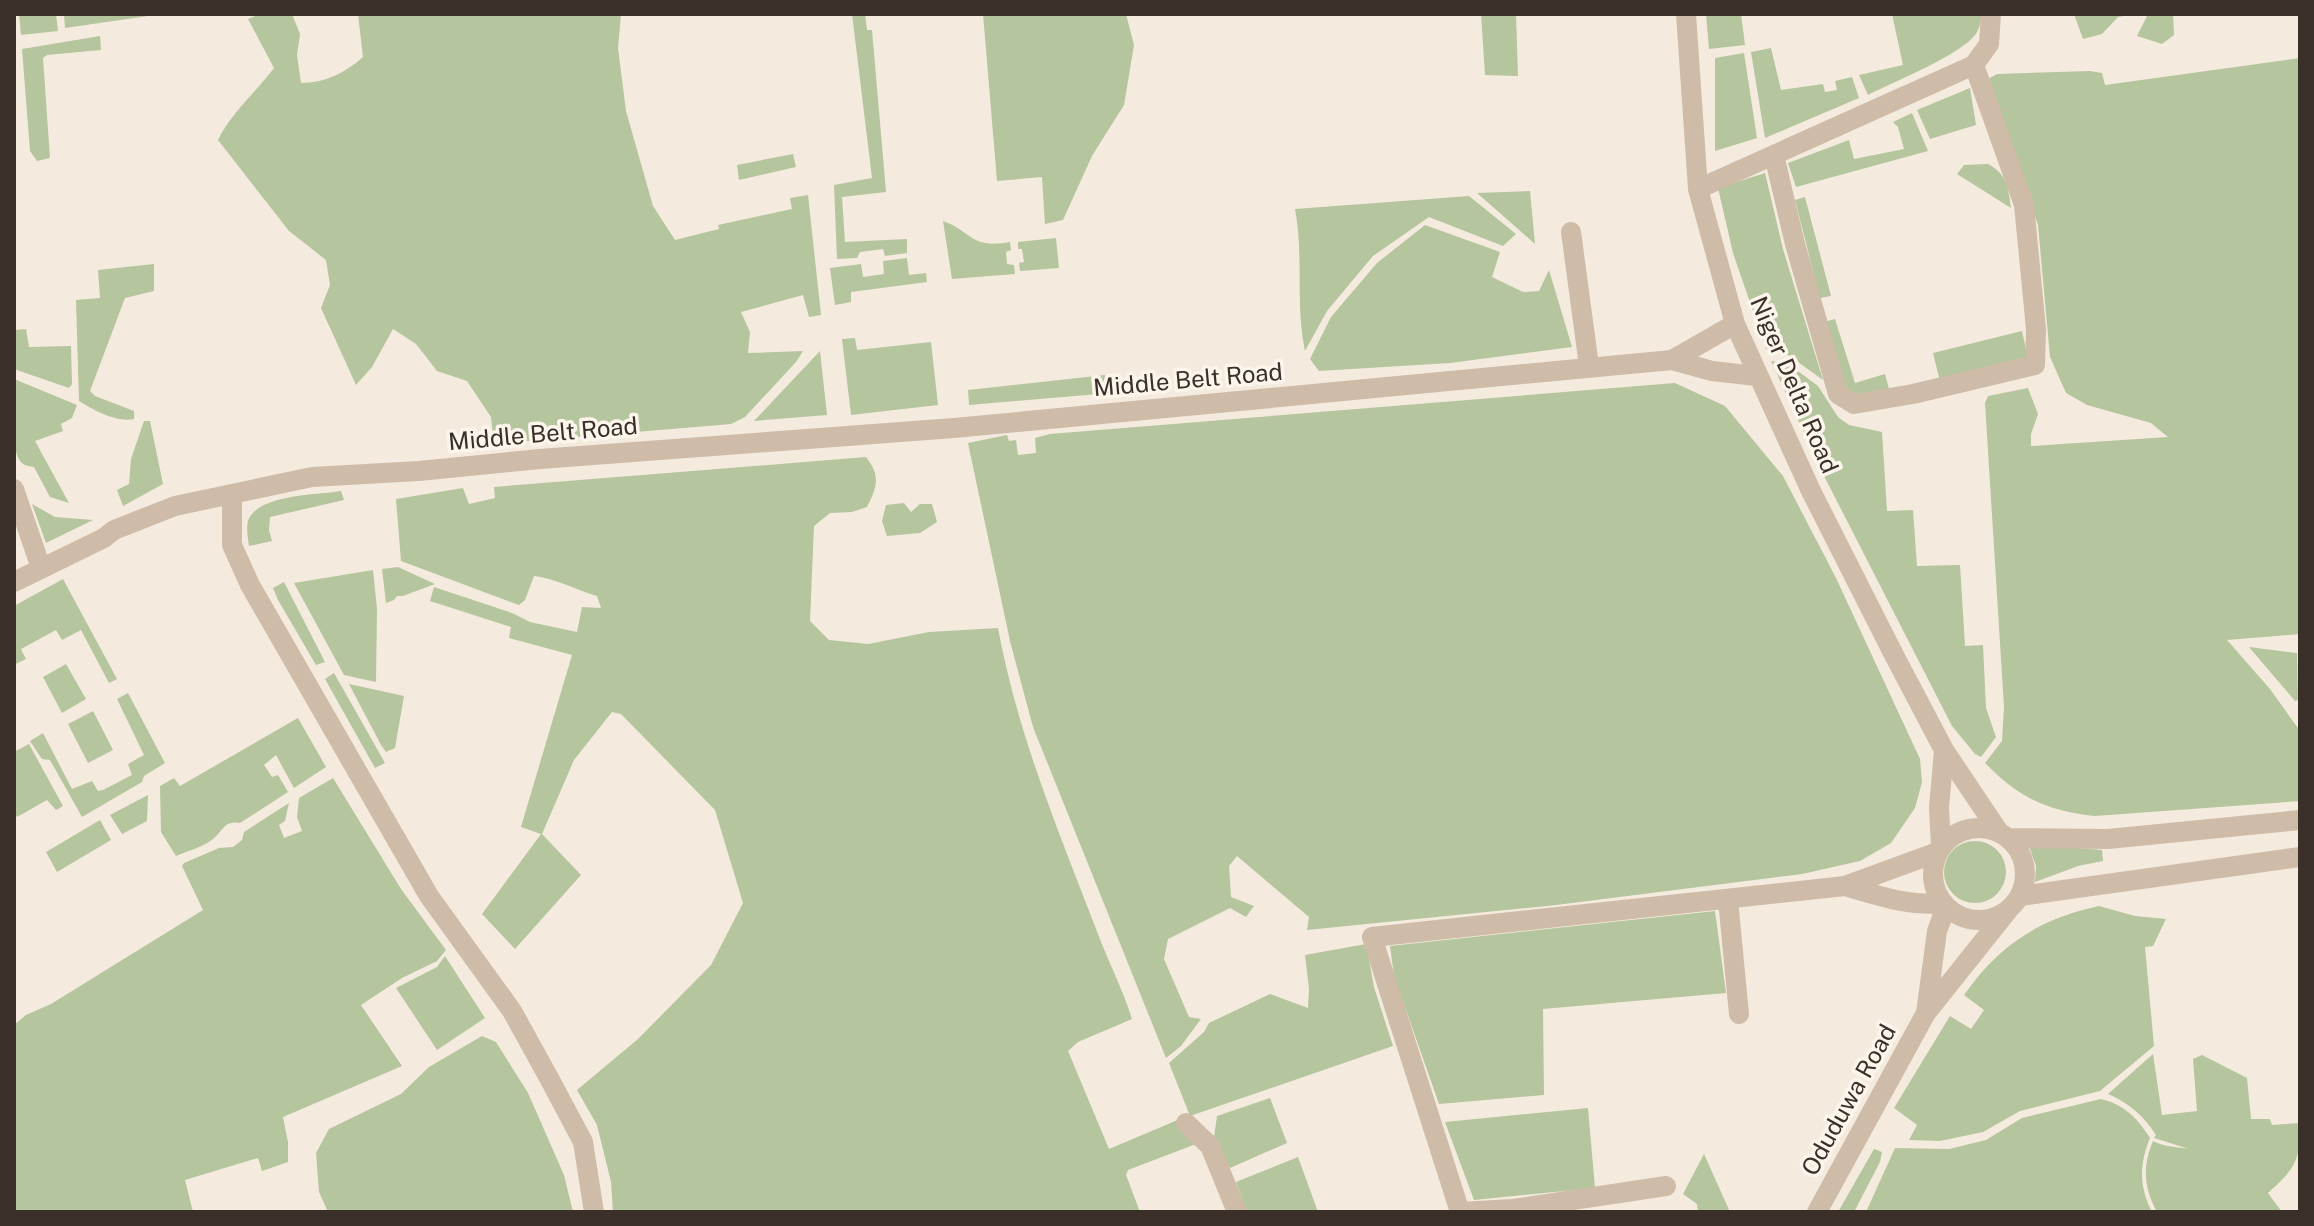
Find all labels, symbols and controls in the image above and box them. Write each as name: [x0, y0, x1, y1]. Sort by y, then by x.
street label: Niger Delta Road: [1745, 292, 1845, 477]
street label: Middle Belt Road: [1092, 357, 1284, 401]
street label: Middle Belt Road: [447, 411, 639, 455]
street label: Oduduwa Road: [1795, 1019, 1901, 1180]

